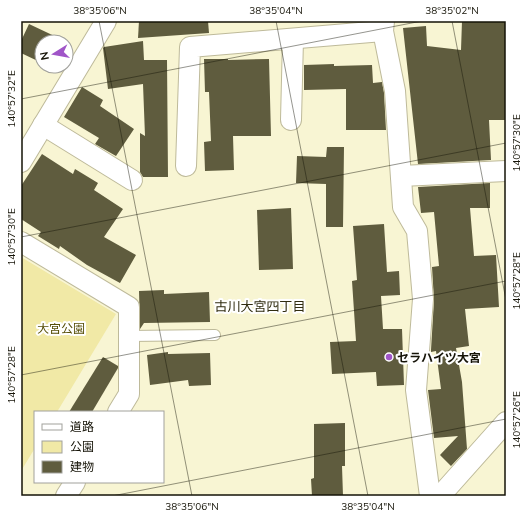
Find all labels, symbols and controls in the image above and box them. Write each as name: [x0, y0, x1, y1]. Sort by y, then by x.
text: 38°35'06"N: [73, 4, 127, 17]
text: 38°35'04"N: [249, 4, 303, 17]
text: 38°35'02"N: [425, 4, 479, 17]
north arrow: [34, 34, 74, 74]
text: N: [37, 50, 52, 61]
text: 140°57'32"E: [5, 70, 18, 128]
text: 140°57'30"E: [510, 114, 523, 172]
text: 140°57'30"E: [5, 208, 18, 266]
text: 140°57'28"E: [510, 252, 523, 310]
district label: 古川大宮四丁目: [214, 298, 306, 314]
park label: 大宮公園: [37, 321, 85, 336]
text: 140°57'28"E: [5, 346, 18, 404]
place label: セラハイツ大宮: [397, 350, 481, 365]
marker: セラハイツ大宮: [384, 352, 394, 362]
text: 140°57'26"E: [510, 391, 523, 449]
legend: [34, 411, 164, 483]
text: 道路: [70, 419, 94, 434]
text: 公園: [70, 439, 94, 454]
text: 建物: [70, 459, 94, 474]
text: 38°35'06"N: [165, 500, 219, 513]
text: 38°35'04"N: [341, 500, 395, 513]

